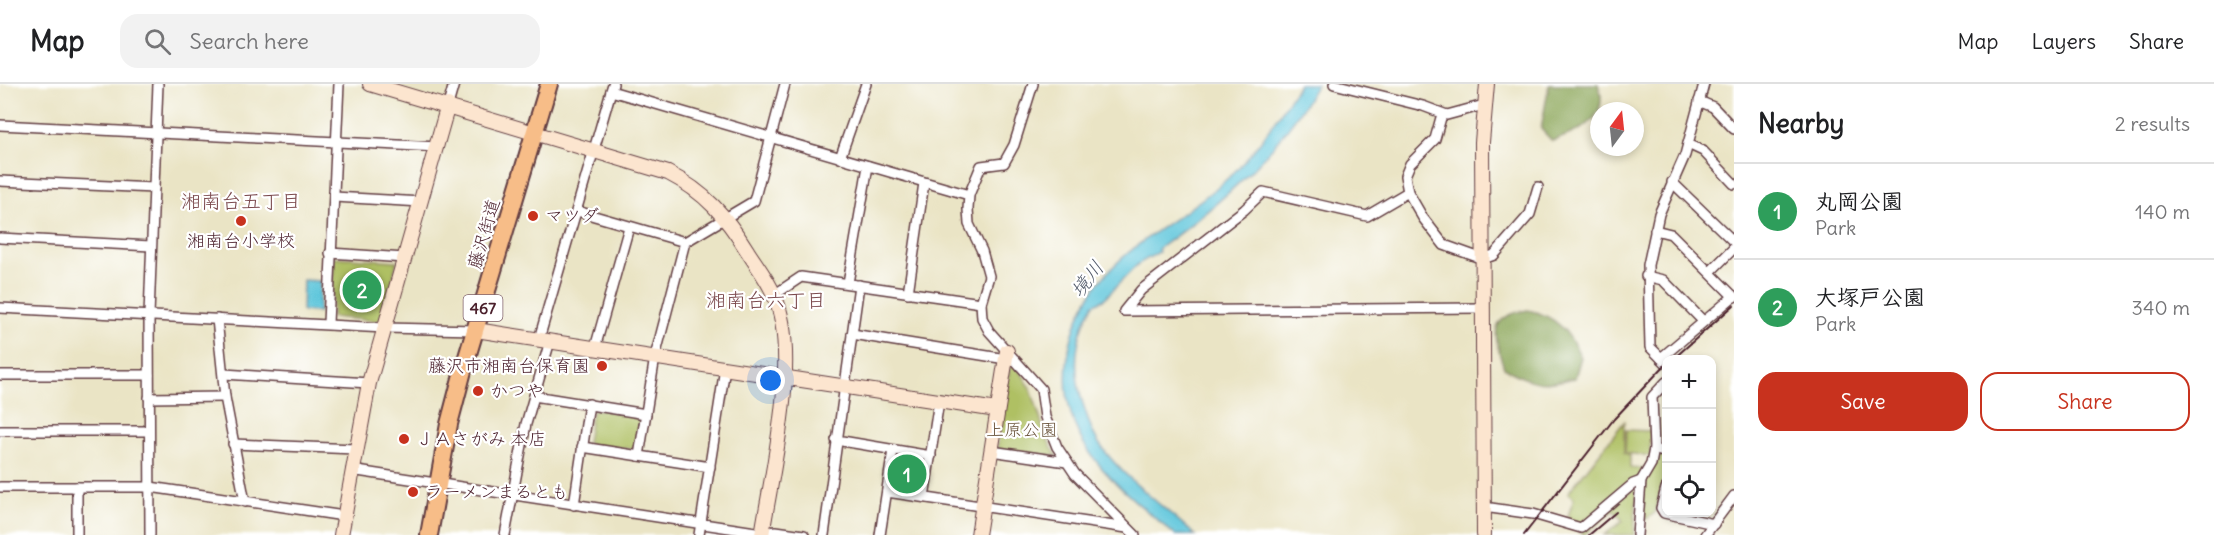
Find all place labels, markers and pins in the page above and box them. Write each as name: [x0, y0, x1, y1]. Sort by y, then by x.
place label: マツダ: [545, 204, 599, 227]
marker: マツダ: [526, 209, 540, 223]
marker: 湘南台小学校: [234, 214, 248, 228]
place label: 湘南台小学校: [187, 229, 295, 252]
pin: 2: [342, 268, 382, 312]
place label: 藤沢市湘南台保育園: [428, 354, 590, 377]
marker: 藤沢市湘南台保育園: [595, 359, 609, 373]
place label: かつや: [490, 379, 544, 402]
marker: かつや: [471, 384, 485, 398]
place label: ＪＡさがみ 本店: [416, 427, 546, 450]
marker: ＪＡさがみ 本店: [397, 432, 411, 446]
pin: 1: [888, 452, 926, 496]
place label: ラーメンまるとも: [425, 480, 569, 503]
marker: ラーメンまるとも: [406, 485, 420, 499]

